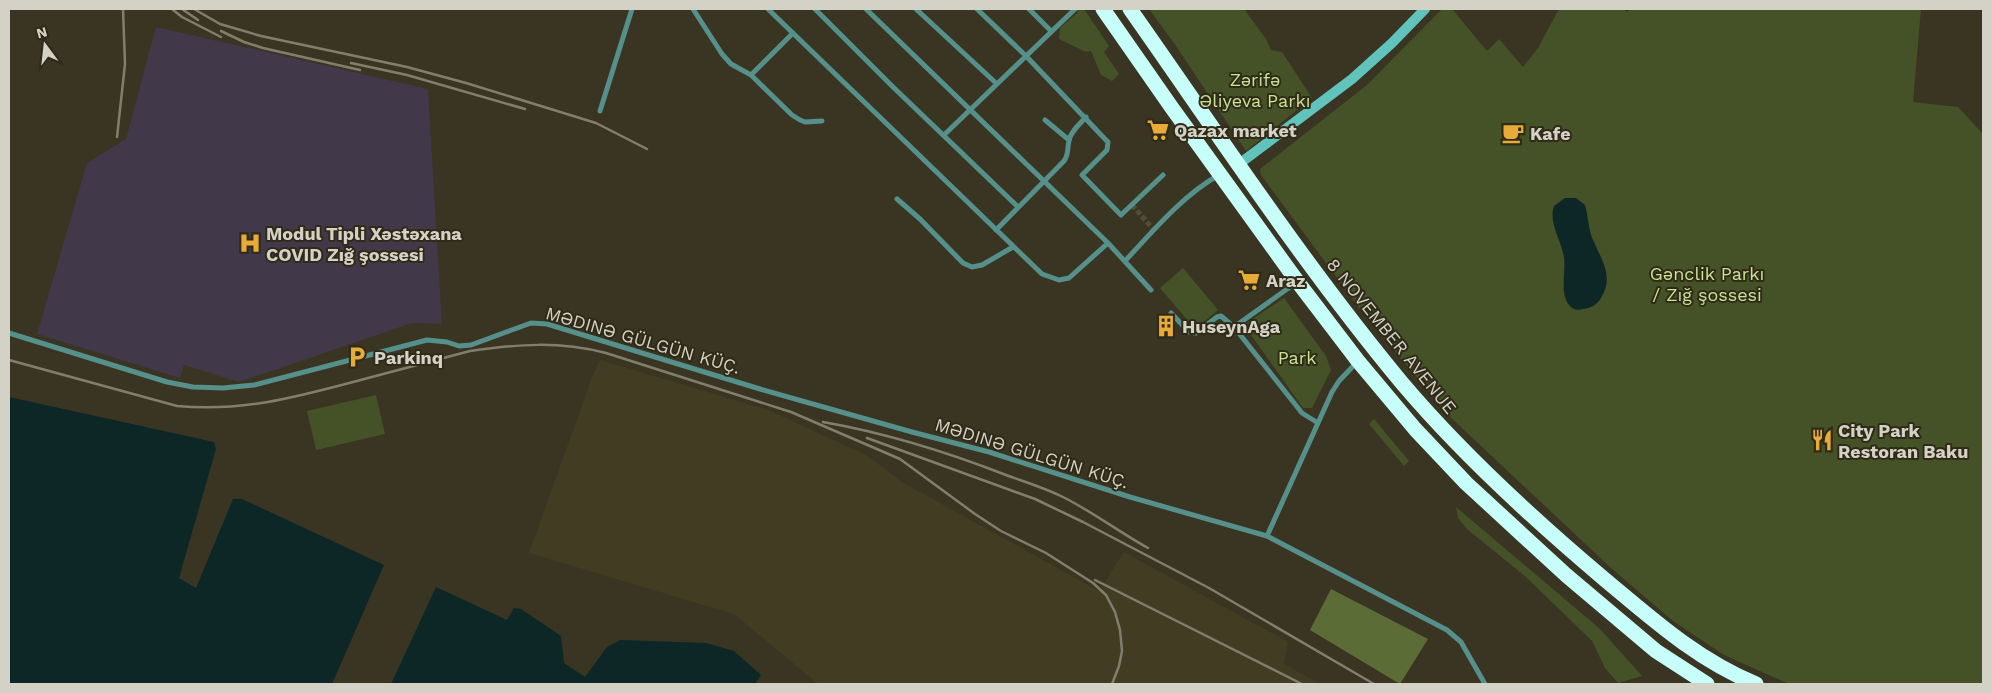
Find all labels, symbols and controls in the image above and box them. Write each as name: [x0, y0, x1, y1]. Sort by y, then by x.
north arrow: [20, 20, 70, 70]
text: N: [35, 23, 49, 42]
park label: Zərifə Əliyeva Parkı: [1199, 69, 1311, 111]
supermarket icon: Qazax market: [1145, 117, 1171, 143]
place label: Qazax market: [1174, 120, 1297, 141]
cafe icon: Kafe: [1500, 120, 1526, 146]
place label: Kafe: [1530, 123, 1571, 144]
place label: Modul Tipli Xəstəxana COVID Zığ şossesi: [266, 223, 462, 265]
hospital icon: Modul Tipli Xəstəxana COVID Zığ şossesi: [237, 230, 263, 256]
street label: 8 NOVEMBER AVENUE: [1323, 254, 1461, 418]
park label: Gənclik Parkı / Zığ şossesi: [1650, 263, 1764, 305]
supermarket icon: Araz: [1236, 267, 1262, 293]
place label: Araz: [1266, 270, 1306, 291]
street label: MƏDINƏ GÜLGÜN KÜÇ.: [543, 302, 743, 378]
building icon: HuseynAga: [1153, 313, 1179, 339]
place label: HuseynAga: [1182, 316, 1281, 337]
parking icon: Parkinq: [344, 344, 370, 370]
place label: Parkinq: [374, 347, 443, 368]
park label: Park: [1278, 347, 1316, 368]
street label: MƏDINƏ GÜLGÜN KÜÇ.: [933, 414, 1131, 492]
place label: City Park Restoran Baku: [1838, 420, 1968, 462]
restaurant icon: City Park Restoran Baku: [1809, 427, 1835, 453]

